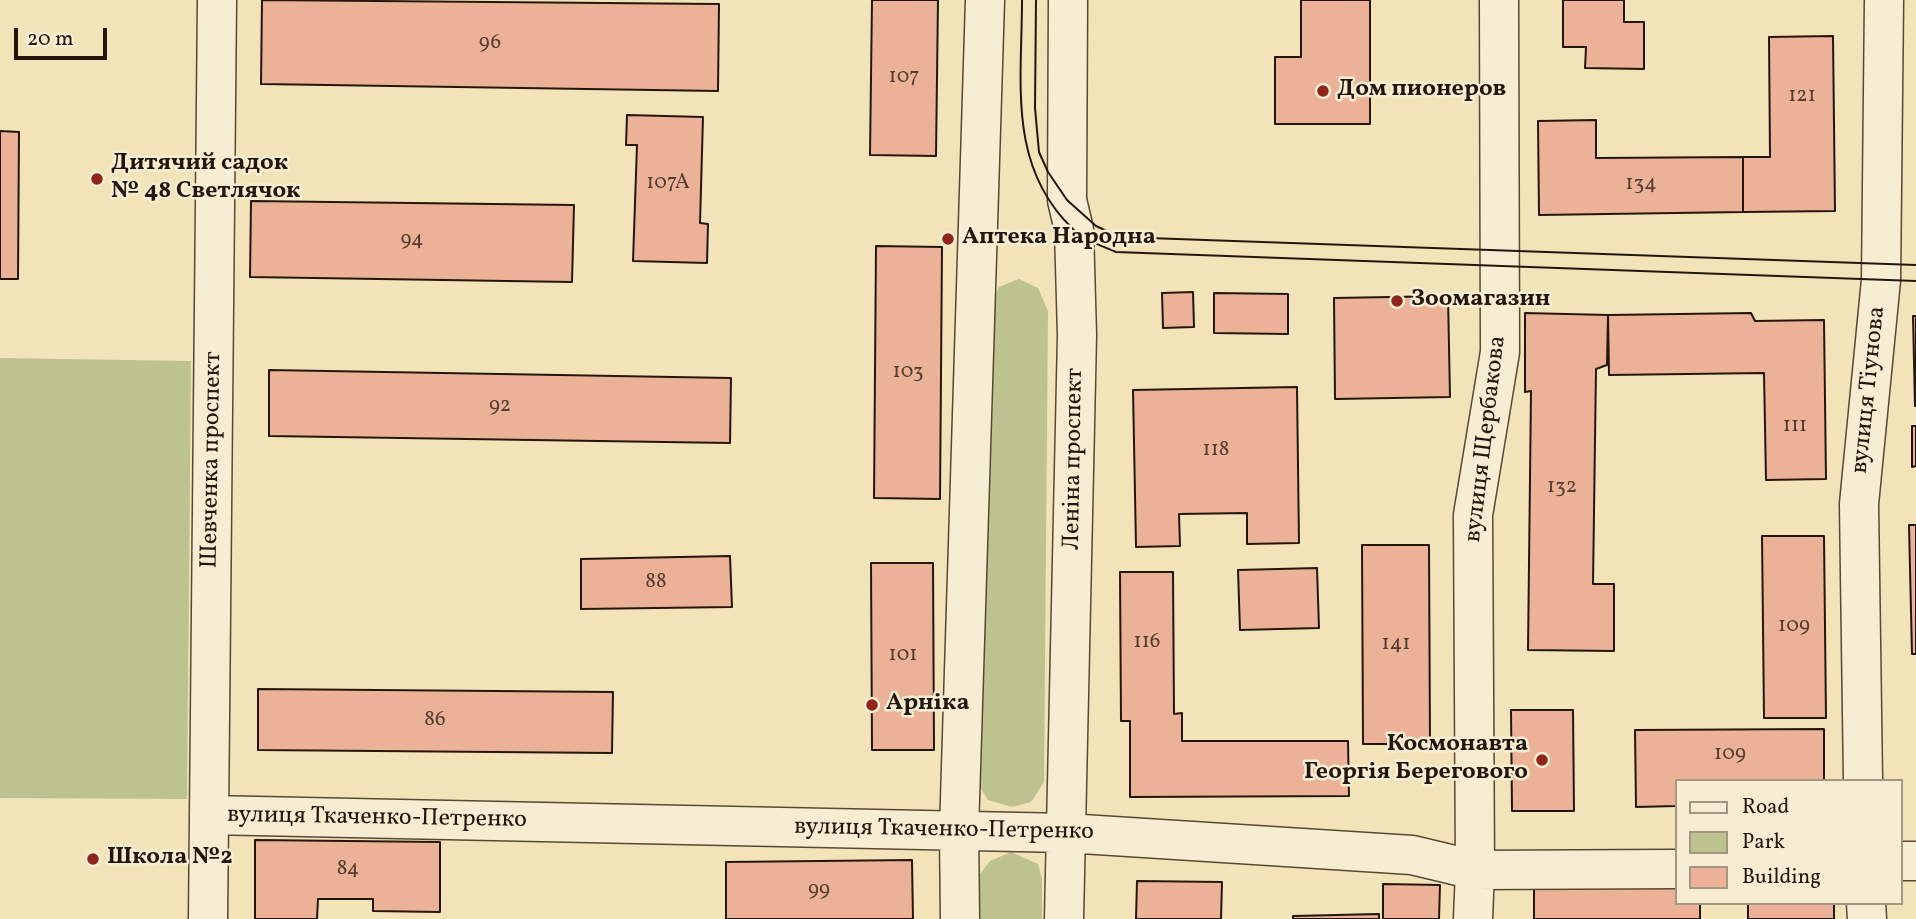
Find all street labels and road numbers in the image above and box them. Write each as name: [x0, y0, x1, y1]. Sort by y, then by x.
street label: вулиця Тіунова: [1847, 305, 1893, 475]
street label: вулиця Щербакова: [1460, 334, 1514, 544]
street label: Шевченка проспект: [197, 351, 229, 569]
street label: Леніна проспект: [1059, 368, 1091, 550]
street label: вулиця Ткаченко-Петренко: [227, 802, 527, 836]
street label: вулиця Ткаченко-Петренко: [794, 814, 1094, 848]

